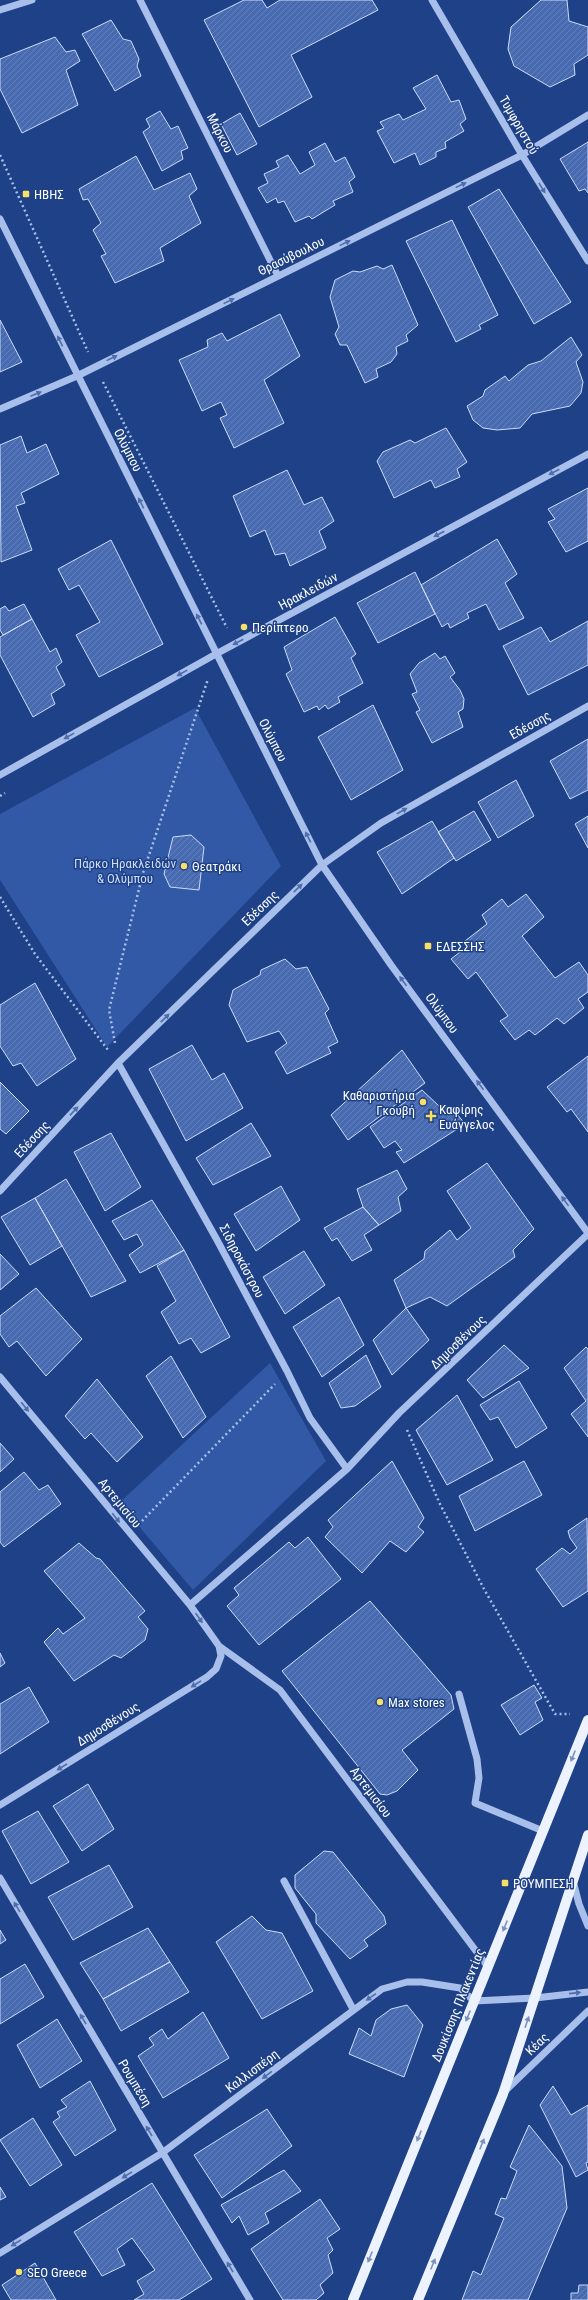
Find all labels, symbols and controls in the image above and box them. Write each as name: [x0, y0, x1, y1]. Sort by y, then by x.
street label: Τυμφρηστού: [496, 93, 542, 157]
street label: Μάρκου: [204, 111, 236, 155]
one-way arrow: [456, 182, 467, 188]
one-way arrow: [539, 182, 546, 194]
place label: ΗΒΗΣ: [34, 187, 64, 202]
marker: ΗΒΗΣ: [21, 189, 31, 199]
street label: Θρασύβουλου: [255, 233, 327, 279]
one-way arrow: [339, 240, 351, 246]
one-way arrow: [223, 297, 234, 304]
one-way arrow: [57, 335, 63, 347]
one-way arrow: [106, 355, 118, 362]
one-way arrow: [30, 390, 42, 396]
street label: Ολύμπου: [111, 426, 145, 474]
one-way arrow: [548, 469, 559, 476]
one-way arrow: [137, 497, 144, 508]
one-way arrow: [433, 531, 445, 537]
street label: Ηρακλειδών: [276, 569, 341, 613]
one-way arrow: [195, 613, 202, 625]
place label: Περίπτερο: [252, 620, 308, 635]
marker: Περίπτερο: [239, 622, 249, 632]
one-way arrow: [232, 639, 244, 645]
one-way arrow: [176, 669, 188, 676]
street label: Εδέσσης: [507, 708, 553, 742]
street label: Ολύμπου: [256, 716, 290, 764]
one-way arrow: [63, 733, 74, 740]
one-way arrow: [396, 808, 408, 815]
one-way arrow: [305, 832, 311, 843]
park label: Πάρκο Ηρακλειδών & Ολύμπου: [74, 856, 176, 886]
place label: Θεατράκι: [192, 859, 242, 874]
marker: Θεατράκι: [179, 861, 189, 871]
one-way arrow: [293, 883, 303, 893]
street label: Εδέσσης: [239, 887, 281, 929]
place label: ΕΔΕΣΣΗΣ: [436, 939, 485, 954]
marker: ΕΔΕΣΣΗΣ: [423, 941, 433, 951]
one-way arrow: [399, 975, 407, 986]
street label: Ολύμπου: [422, 990, 462, 1036]
one-way arrow: [160, 1013, 170, 1023]
one-way arrow: [476, 1080, 484, 1091]
place label: Καθαριστήρια Γκουβή: [343, 1088, 416, 1118]
marker: Καθαριστήρια Γκουβή: [418, 1097, 428, 1107]
place label: Καφίρης Ευάγγελος: [439, 1102, 495, 1132]
one-way arrow: [69, 1106, 79, 1116]
marker: Καφίρης Ευάγγελος: [426, 1111, 436, 1121]
street label: Εδέσσης: [11, 1118, 53, 1160]
one-way arrow: [561, 1196, 569, 1207]
street label: Σιδηροκάστρου: [216, 1222, 268, 1300]
street label: Δημοσθένους: [427, 1312, 489, 1372]
one-way arrow: [20, 1401, 29, 1412]
street label: Αρτεμισίου: [95, 1475, 145, 1531]
one-way arrow: [112, 1513, 121, 1523]
one-way arrow: [195, 1613, 203, 1623]
one-way arrow: [191, 1680, 201, 1688]
place label: Max stores: [388, 1695, 445, 1710]
marker: Max stores: [375, 1697, 385, 1707]
street label: Δημοσθένους: [74, 1699, 142, 1749]
one-way arrow: [570, 1751, 576, 1763]
one-way arrow: [56, 1764, 68, 1771]
street label: Αρτεμισίου: [347, 1764, 395, 1820]
place label: ΡΟΥΜΠΕΣΗ: [513, 1876, 574, 1891]
marker: ΡΟΥΜΠΕΣΗ: [500, 1878, 510, 1888]
one-way arrow: [14, 1901, 21, 1913]
one-way arrow: [501, 1921, 507, 1933]
street label: Δουκίσσης Πλακεντίας: [428, 1946, 488, 2064]
one-way arrow: [569, 1990, 581, 1996]
one-way arrow: [366, 1993, 376, 2001]
one-way arrow: [465, 2011, 471, 2023]
one-way arrow: [80, 2013, 87, 2025]
one-way arrow: [524, 2015, 530, 2027]
street label: Κέας: [523, 2030, 551, 2058]
street label: Καλλισπέρη: [223, 2046, 281, 2096]
street label: Ρουμπέση: [115, 2057, 155, 2109]
one-way arrow: [261, 2071, 272, 2079]
one-way arrow: [146, 2125, 153, 2137]
one-way arrow: [416, 2131, 422, 2143]
one-way arrow: [480, 2137, 486, 2149]
one-way arrow: [121, 2171, 133, 2178]
one-way arrow: [10, 2239, 22, 2246]
one-way arrow: [367, 2251, 373, 2263]
one-way arrow: [430, 2258, 436, 2269]
one-way arrow: [227, 2261, 234, 2273]
place label: SEO Greece: [27, 2265, 87, 2280]
marker: SEO Greece: [14, 2267, 24, 2277]

